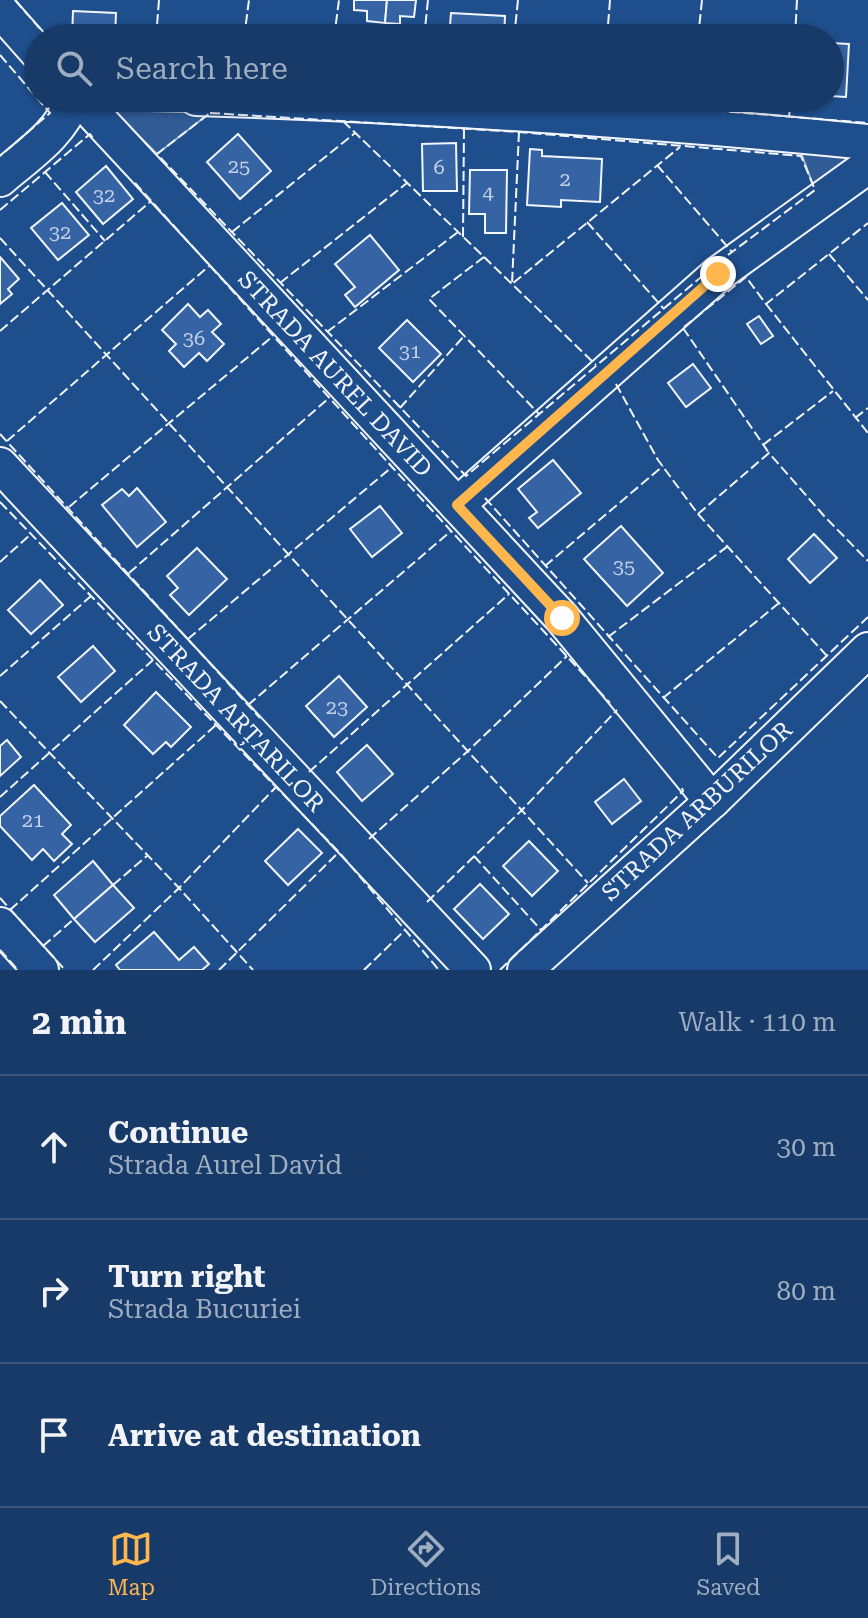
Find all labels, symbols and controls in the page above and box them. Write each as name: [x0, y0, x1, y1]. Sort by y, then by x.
search box: [24, 24, 844, 112]
icon: search: [52, 46, 96, 90]
text: Search here: [116, 51, 288, 86]
house number: 25: [228, 154, 250, 178]
house number: 6: [433, 155, 445, 179]
house number: 2: [559, 167, 571, 191]
house number: 4: [482, 180, 494, 204]
house number: 32: [93, 183, 115, 207]
house number: 32: [49, 220, 71, 244]
route end: [700, 256, 736, 292]
street label: STRADA AUREL DAVID: [232, 265, 438, 483]
house number: 36: [183, 326, 205, 350]
house number: 31: [399, 339, 421, 363]
house number: 35: [613, 554, 635, 578]
route start: [544, 600, 580, 636]
street label: STRADA ARȚARILOR: [140, 618, 331, 819]
house number: 23: [326, 695, 348, 719]
street label: STRADA ARBURILOR: [596, 715, 798, 907]
house number: 21: [22, 808, 44, 832]
text: 2 min: [32, 1002, 127, 1042]
text: Walk · 110 m: [678, 1007, 836, 1037]
text: Continue: [108, 1115, 248, 1150]
icon: ahead: [32, 1125, 76, 1169]
text: 30 m: [777, 1132, 836, 1162]
text: Strada Aurel David: [108, 1150, 342, 1180]
text: Turn right: [108, 1259, 265, 1294]
icon: right: [32, 1269, 76, 1313]
text: 80 m: [777, 1276, 836, 1306]
text: Strada Bucuriei: [108, 1294, 301, 1324]
icon: arrive: [32, 1413, 76, 1457]
text: Arrive at destination: [108, 1418, 421, 1453]
tab: Map: [108, 1527, 155, 1600]
tab: Directions: [370, 1527, 481, 1600]
tab: Saved: [696, 1527, 760, 1600]

